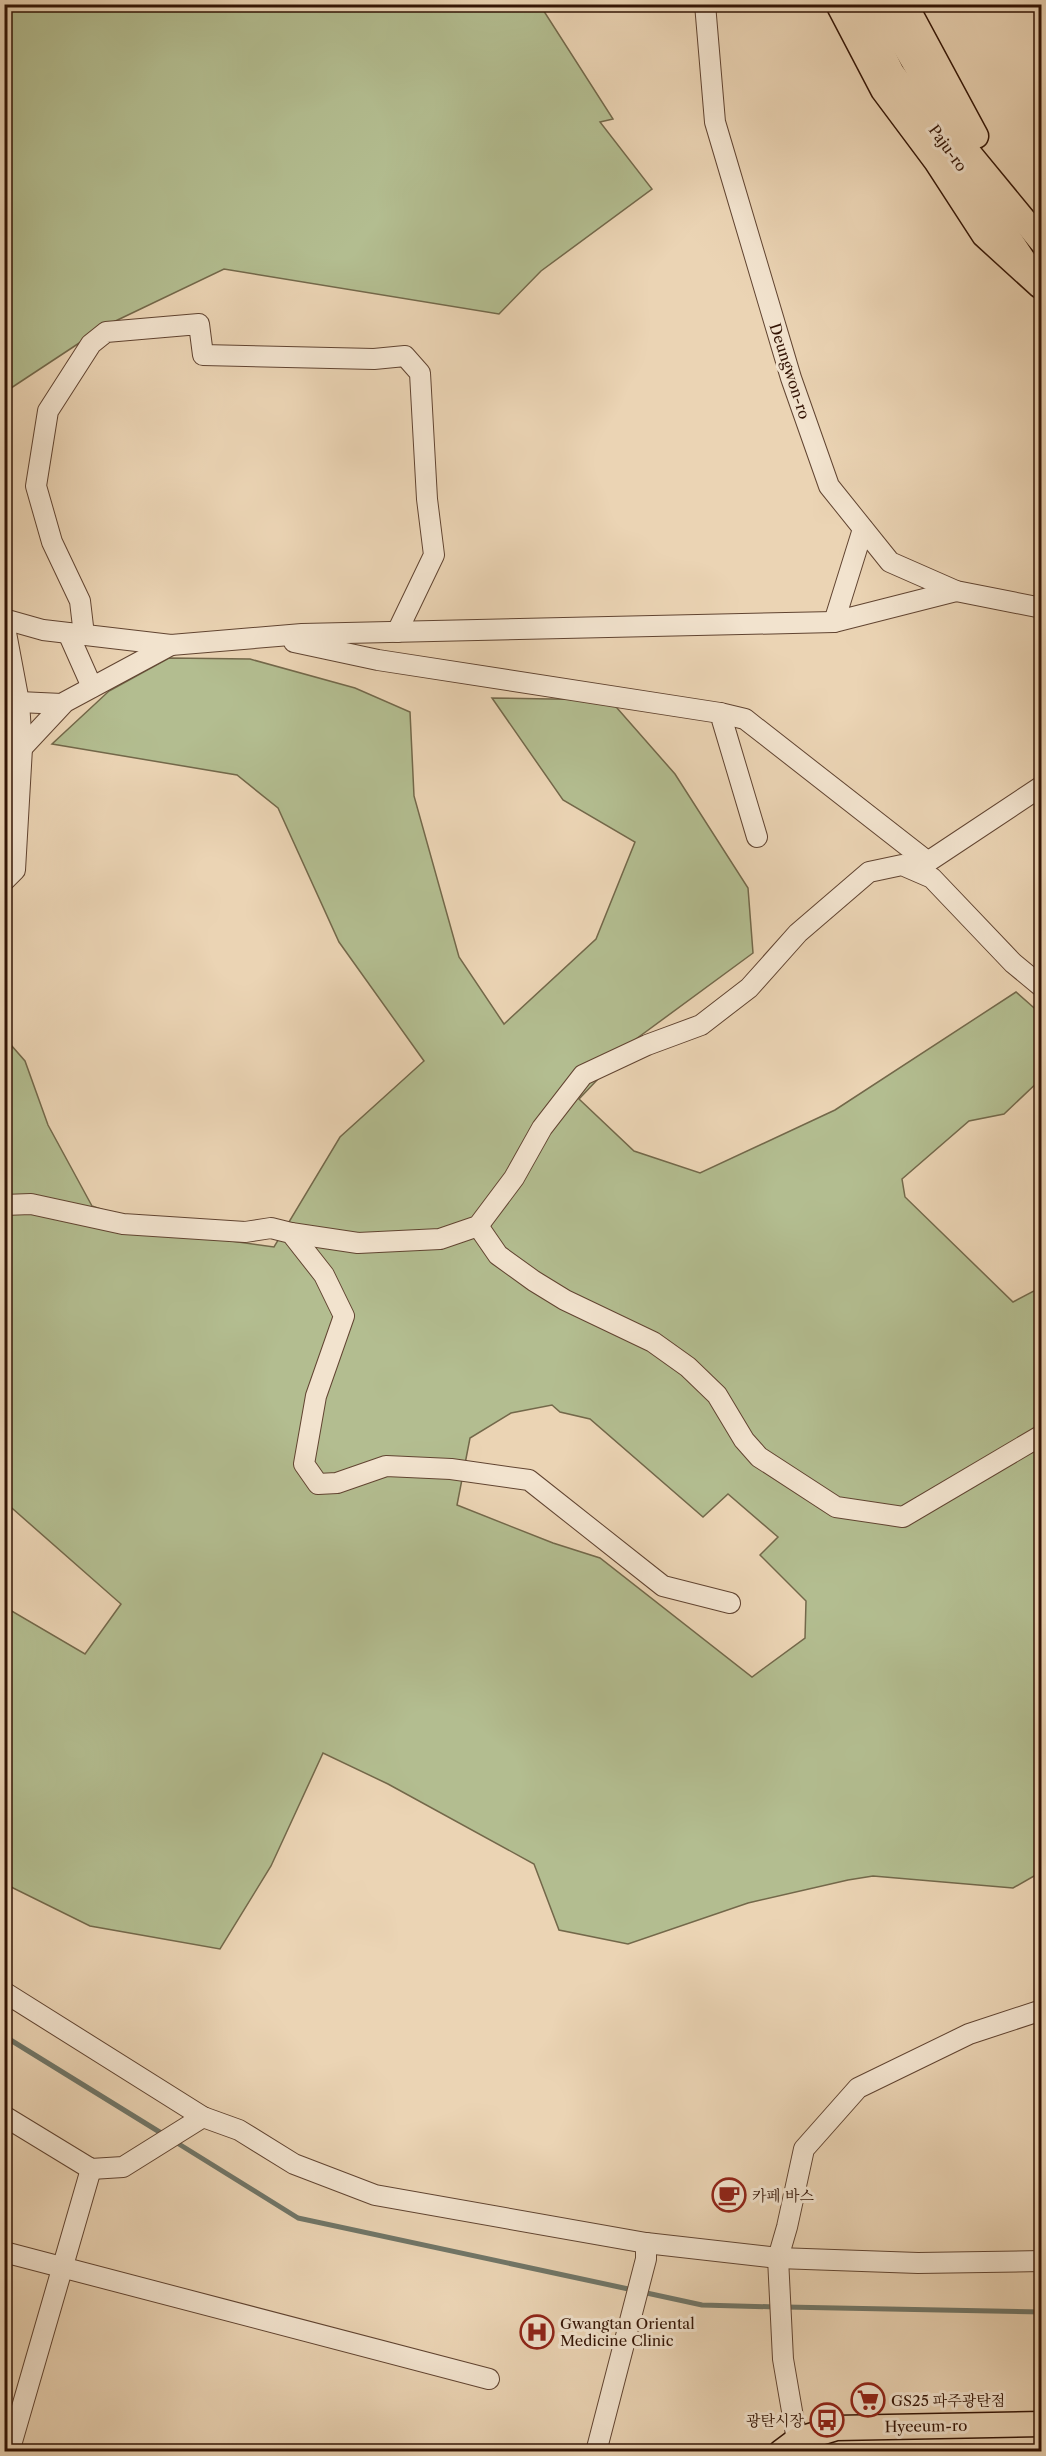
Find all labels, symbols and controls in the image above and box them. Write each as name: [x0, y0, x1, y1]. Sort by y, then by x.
street label: Paju-ro: [925, 121, 971, 175]
street label: Deungwon-ro: [766, 321, 814, 421]
cafe icon: 카페 바스: [711, 2177, 747, 2213]
place label: 카페 바스: [752, 2186, 814, 2205]
hospital icon: Gwangtan Oriental Medicine Clinic: [519, 2314, 555, 2350]
place label: Gwangtan Oriental Medicine Clinic: [560, 2314, 695, 2350]
supermarket icon: GS25 파주광탄점: [850, 2382, 886, 2418]
place label: GS25 파주광탄점: [891, 2391, 1005, 2410]
bus stop icon: 광탄시장: [809, 2402, 845, 2438]
place label: 광탄시장: [746, 2411, 805, 2430]
street label: Hyeeum-ro: [885, 2416, 967, 2436]

